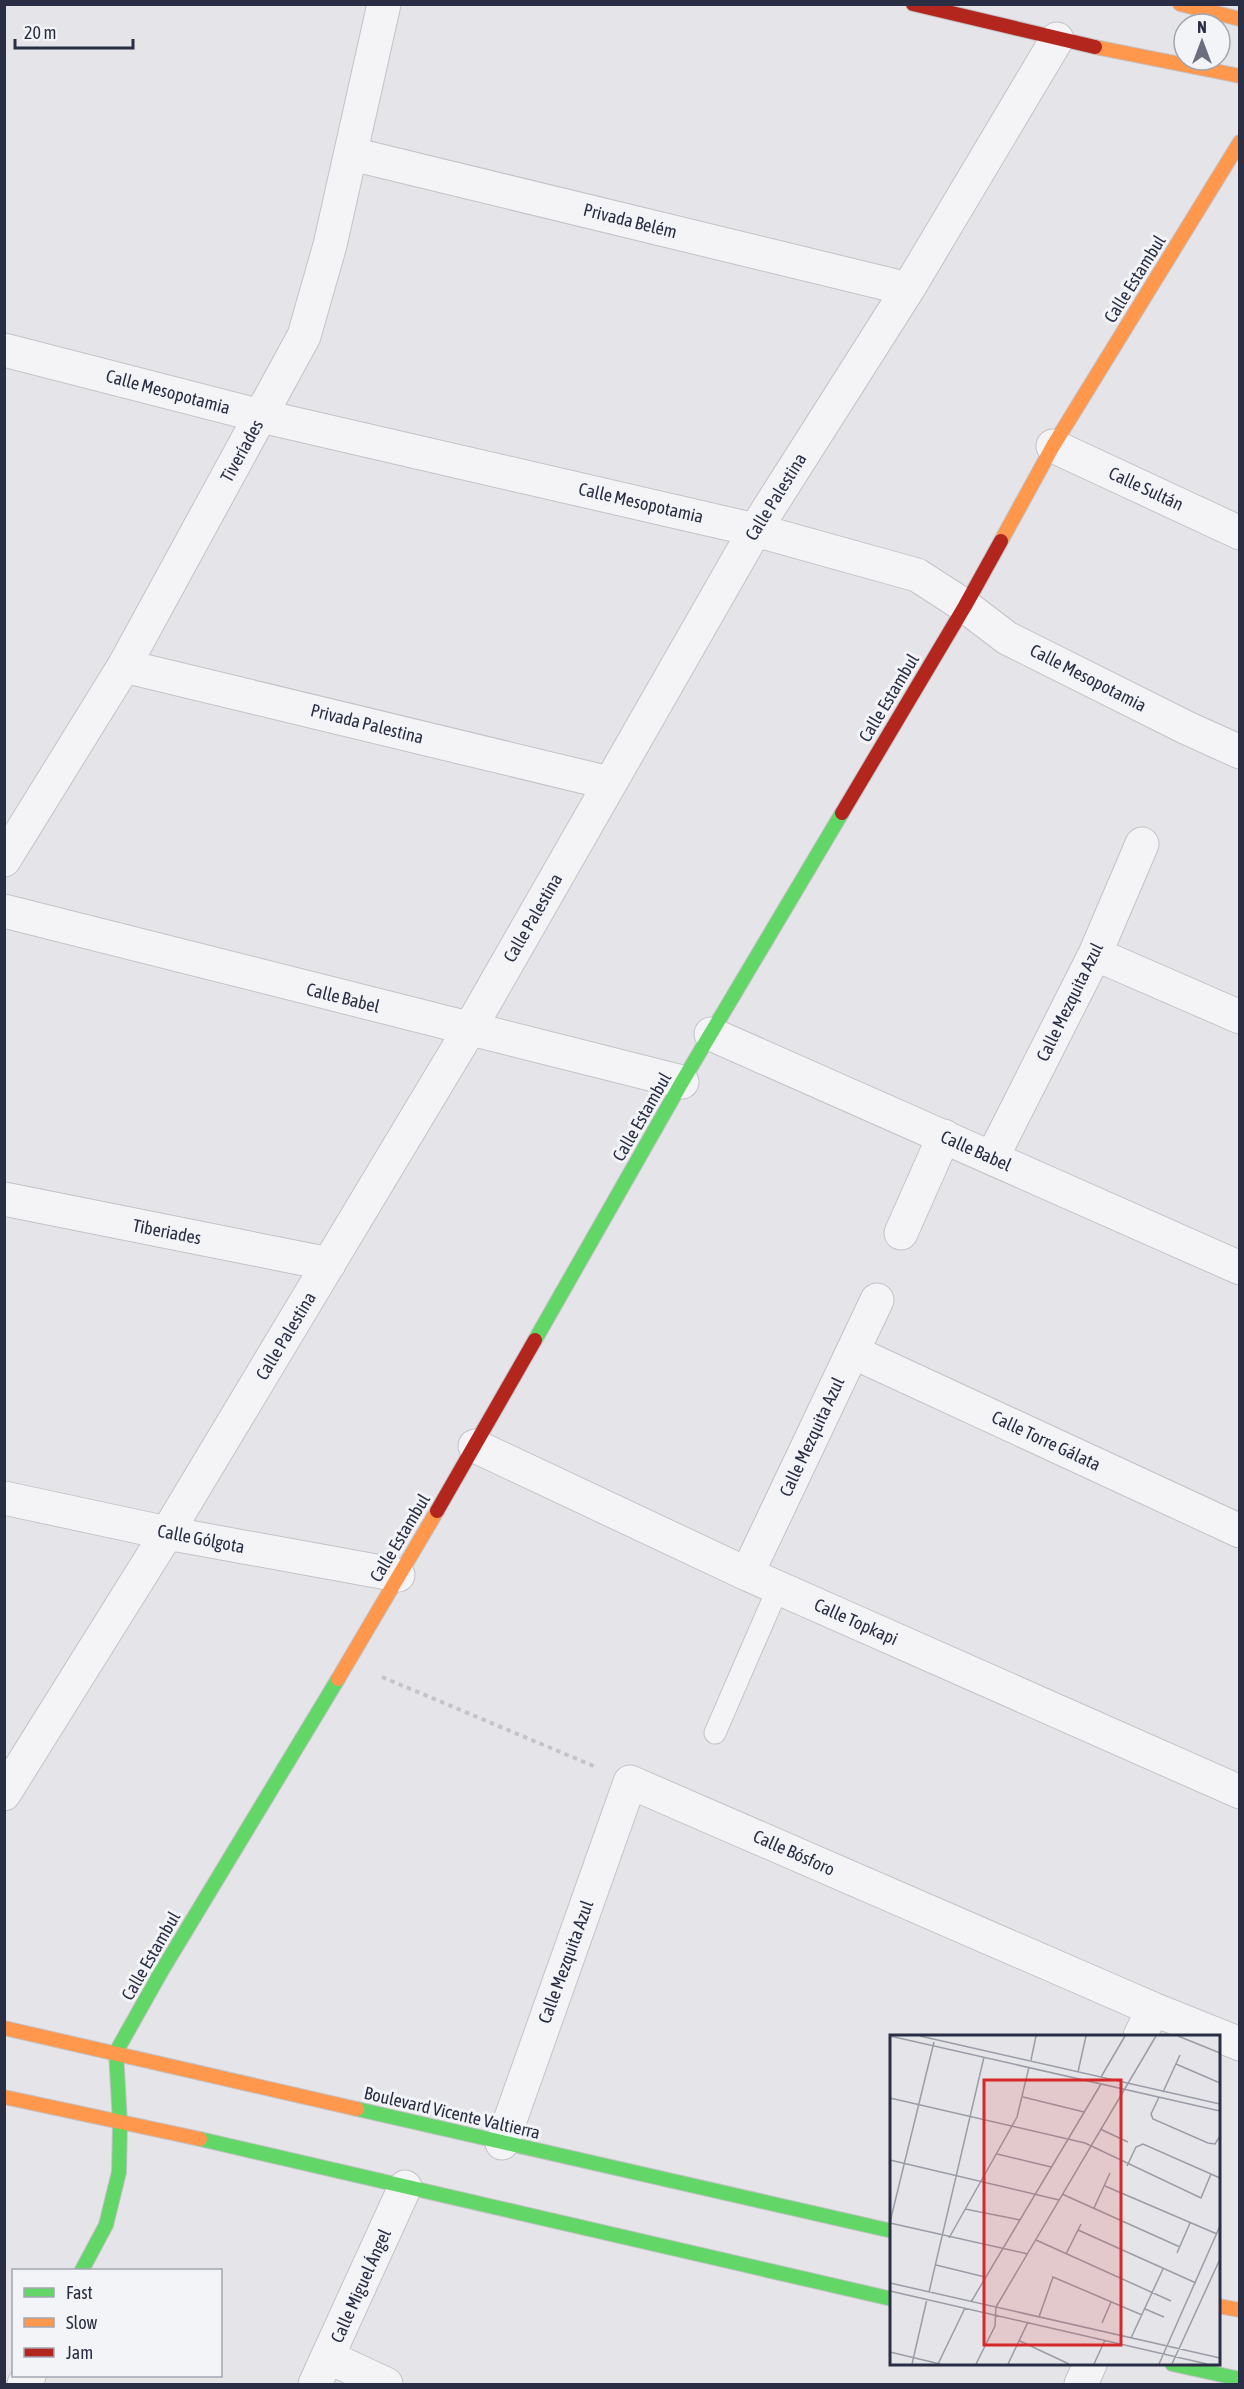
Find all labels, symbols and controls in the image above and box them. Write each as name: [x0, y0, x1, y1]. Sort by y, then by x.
scale bar: [15, 12, 134, 50]
north arrow: [1172, 12, 1232, 72]
text: N: [1197, 18, 1207, 36]
text: 20 m: [24, 22, 56, 43]
street label: Privada Belém: [581, 199, 679, 242]
street label: Calle Estambul: [1099, 231, 1170, 326]
street label: Calle Mesopotamia: [104, 365, 232, 418]
street label: Tiveríades: [216, 416, 267, 486]
street label: Calle Palestina: [740, 449, 811, 544]
street label: Calle Sultán: [1106, 462, 1187, 515]
street label: Calle Mesopotamia: [577, 478, 706, 527]
street label: Calle Mesopotamia: [1027, 639, 1150, 716]
street label: Calle Estambul: [854, 650, 923, 746]
street label: Privada Palestina: [308, 699, 426, 748]
street label: Calle Palestina: [499, 870, 566, 966]
street label: Calle Mezquita Azul: [1032, 939, 1107, 1064]
street label: Calle Babel: [304, 978, 382, 1017]
street label: Calle Estambul: [608, 1068, 676, 1165]
street label: Calle Babel: [938, 1126, 1015, 1175]
street label: Tiberiades: [131, 1215, 203, 1248]
street label: Calle Palestina: [251, 1288, 320, 1384]
street label: Calle Mezquita Azul: [775, 1374, 848, 1500]
street label: Calle Torre Gálata: [988, 1406, 1104, 1475]
street label: Calle Estambul: [365, 1490, 434, 1586]
street label: Calle Gólgota: [156, 1520, 246, 1557]
street label: Calle Topkapi: [811, 1594, 901, 1649]
street label: Calle Bósforo: [750, 1825, 838, 1880]
street label: Calle Mezquita Azul: [534, 1897, 598, 2026]
street label: Calle Estambul: [117, 1907, 185, 2004]
inset map: [890, 2035, 1220, 2365]
street label: Boulevard Vicente Valtierra: [362, 2082, 542, 2143]
street label: Calle Miguel Ángel: [326, 2225, 395, 2346]
legend: [12, 2269, 222, 2377]
text: Fast: [66, 2282, 93, 2303]
text: Slow: [66, 2312, 97, 2333]
text: Jam: [66, 2342, 93, 2363]

